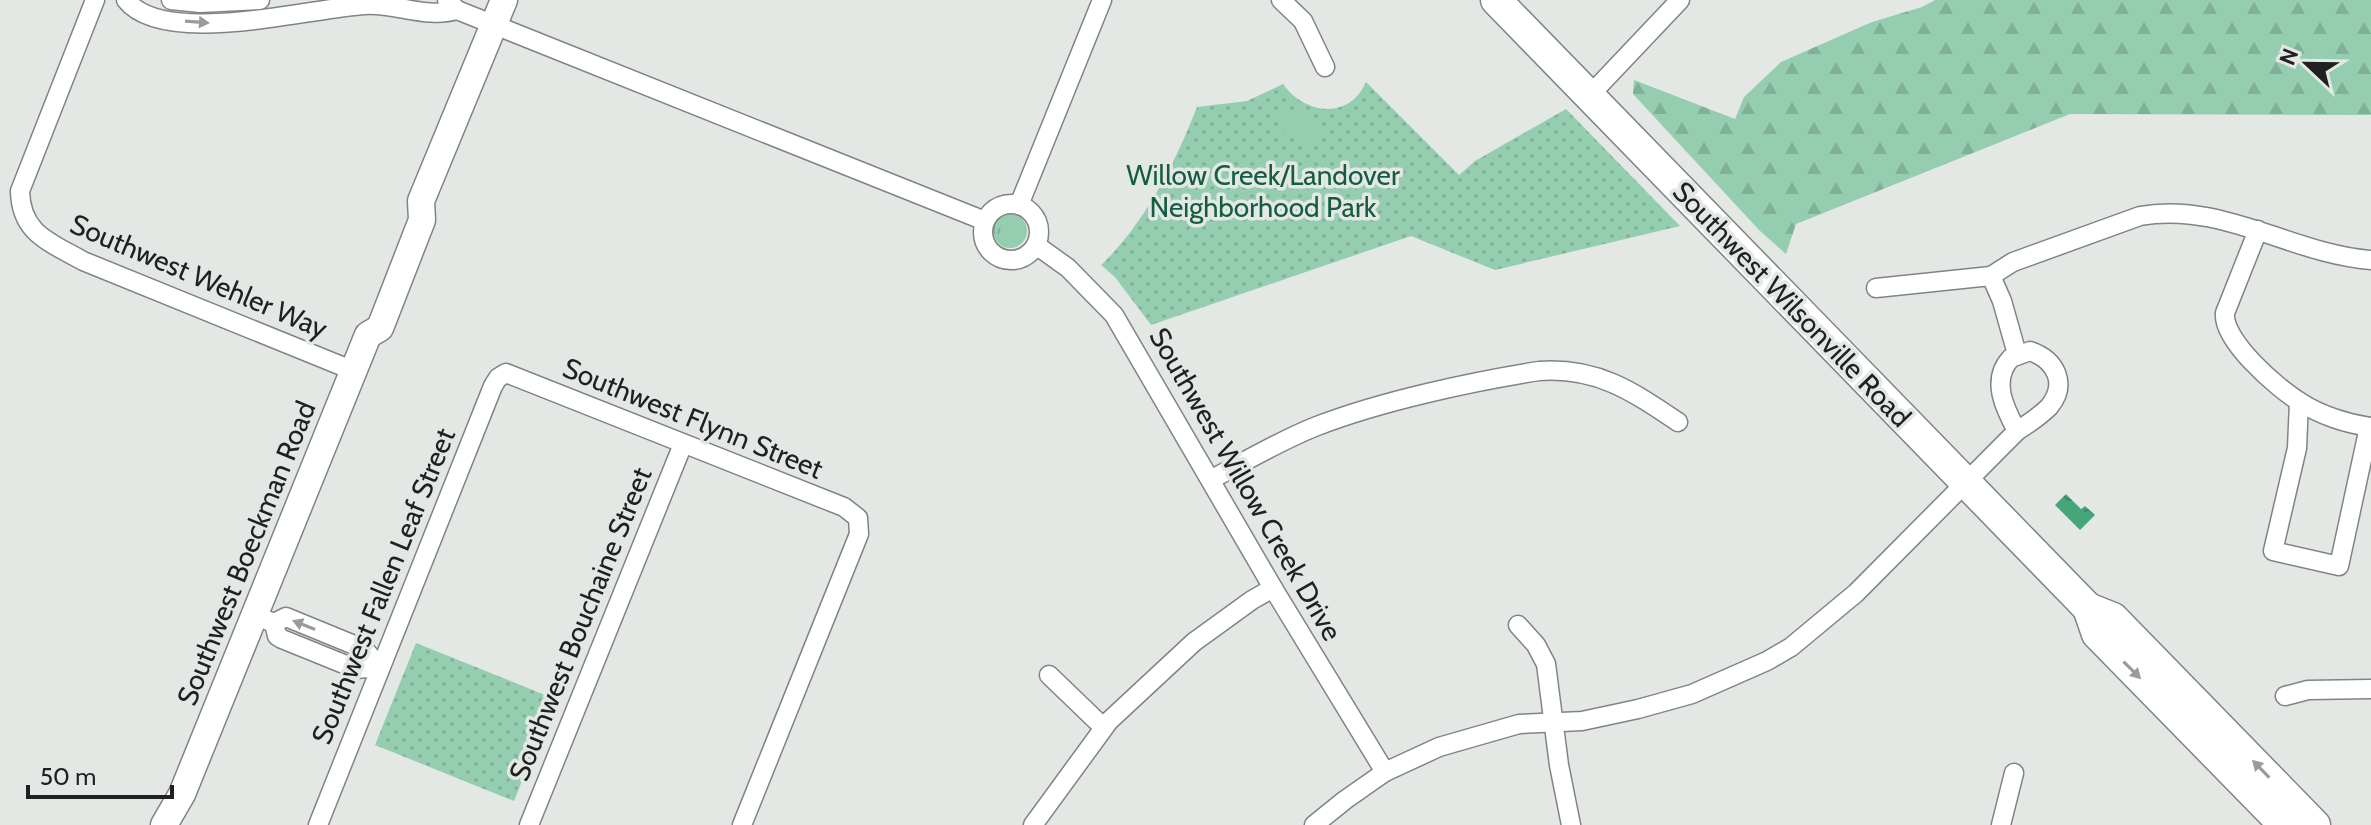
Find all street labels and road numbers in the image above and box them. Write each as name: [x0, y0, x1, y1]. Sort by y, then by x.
street label: Southwest Wilsonville Road: [1666, 174, 1918, 434]
street label: Southwest Wehler Way: [65, 206, 333, 346]
street label: Southwest Willow Creek Drive: [1142, 321, 1350, 647]
street label: Southwest Flynn Street: [558, 350, 828, 486]
street label: Southwest Boeckman Road: [169, 396, 323, 710]
street label: Southwest Fallen Leaf Street: [304, 423, 462, 749]
street label: Southwest Bouchaine Street: [502, 462, 658, 786]

